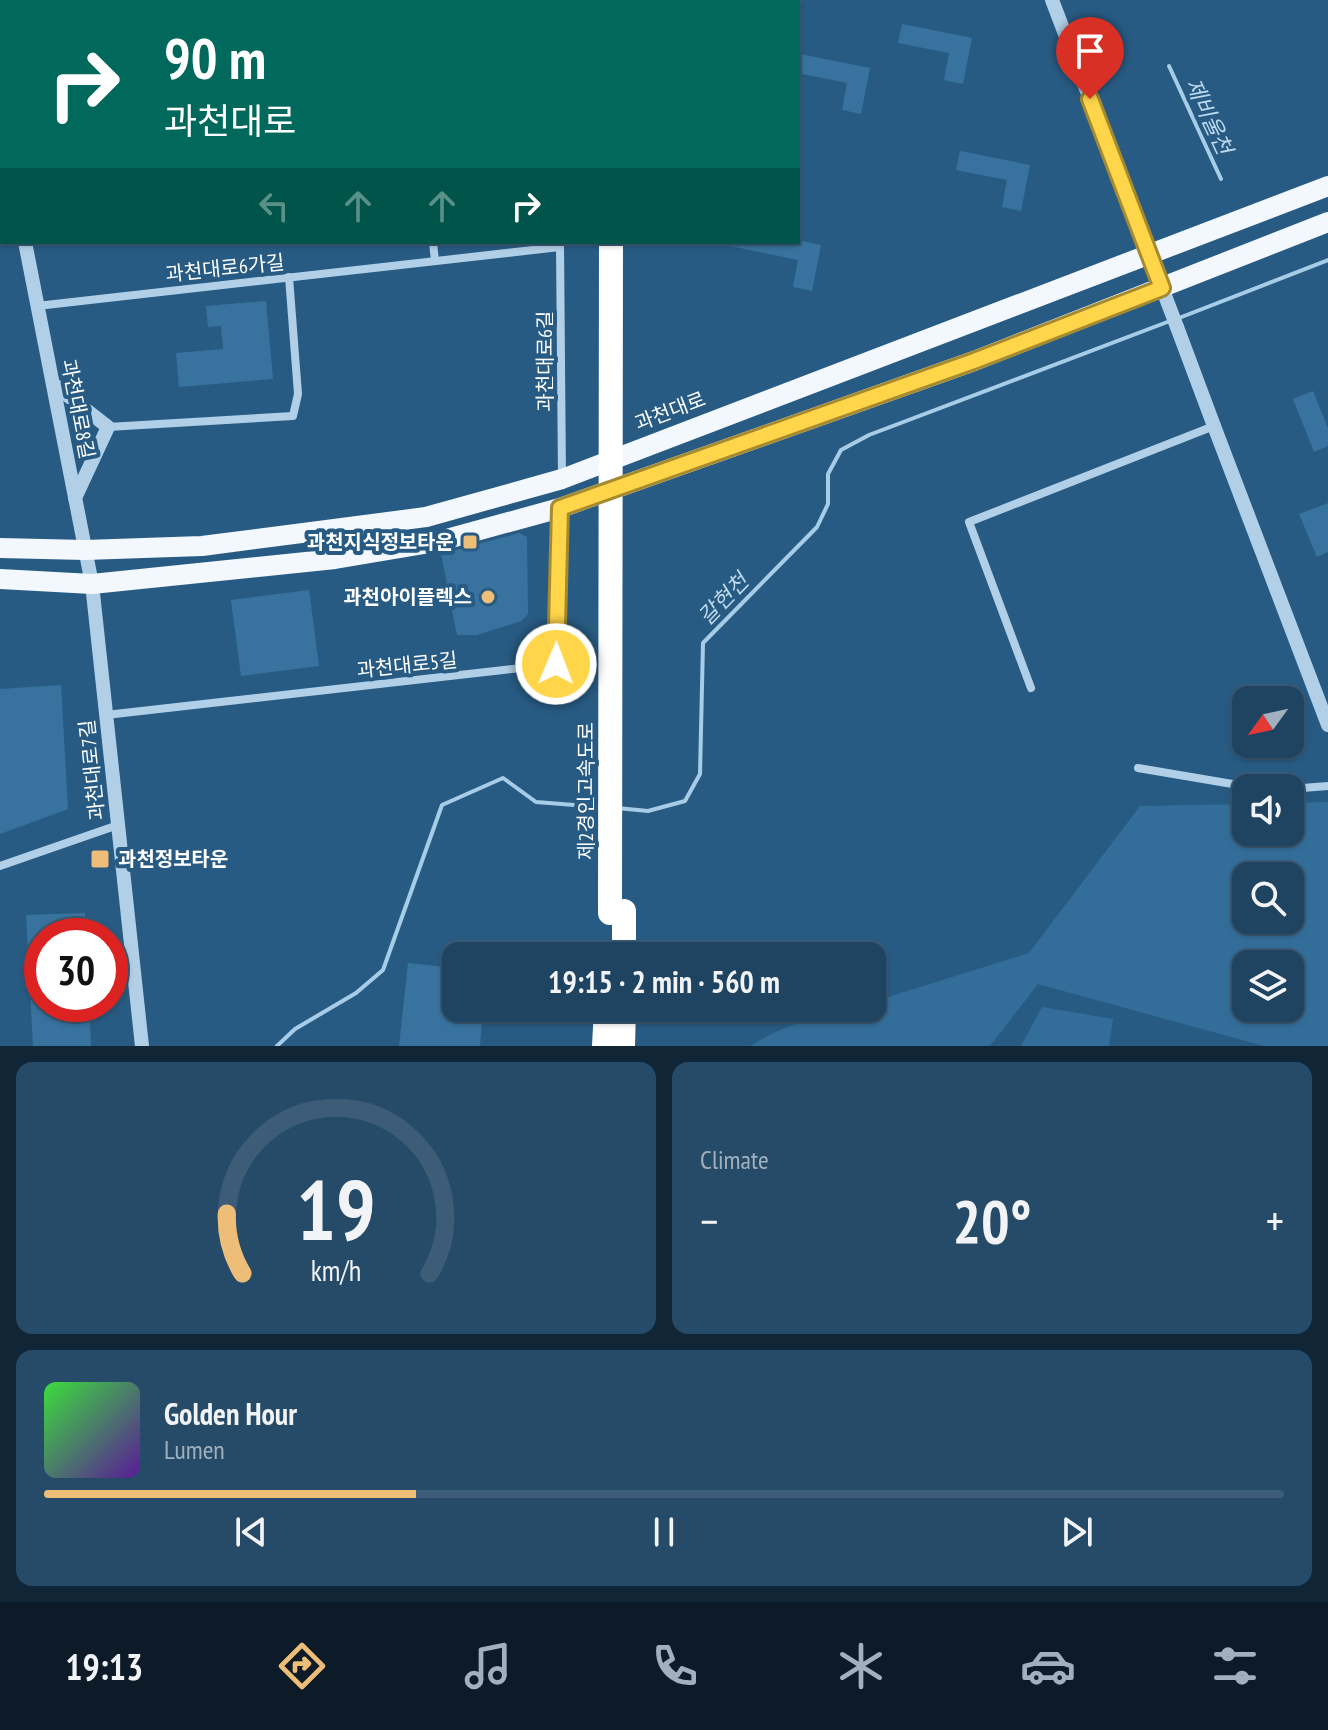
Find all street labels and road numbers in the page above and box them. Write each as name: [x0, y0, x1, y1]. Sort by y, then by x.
street label: 과천대로6가길: [164, 249, 286, 287]
street label: 과천대로6길: [532, 311, 558, 412]
street label: 과천대로8길: [56, 357, 100, 461]
street label: 과천대로: [631, 386, 709, 436]
street label: 과천대로5길: [355, 647, 459, 683]
street label: 과천대로7길: [74, 718, 110, 822]
street label: 제2경인고속도로: [573, 722, 599, 860]

